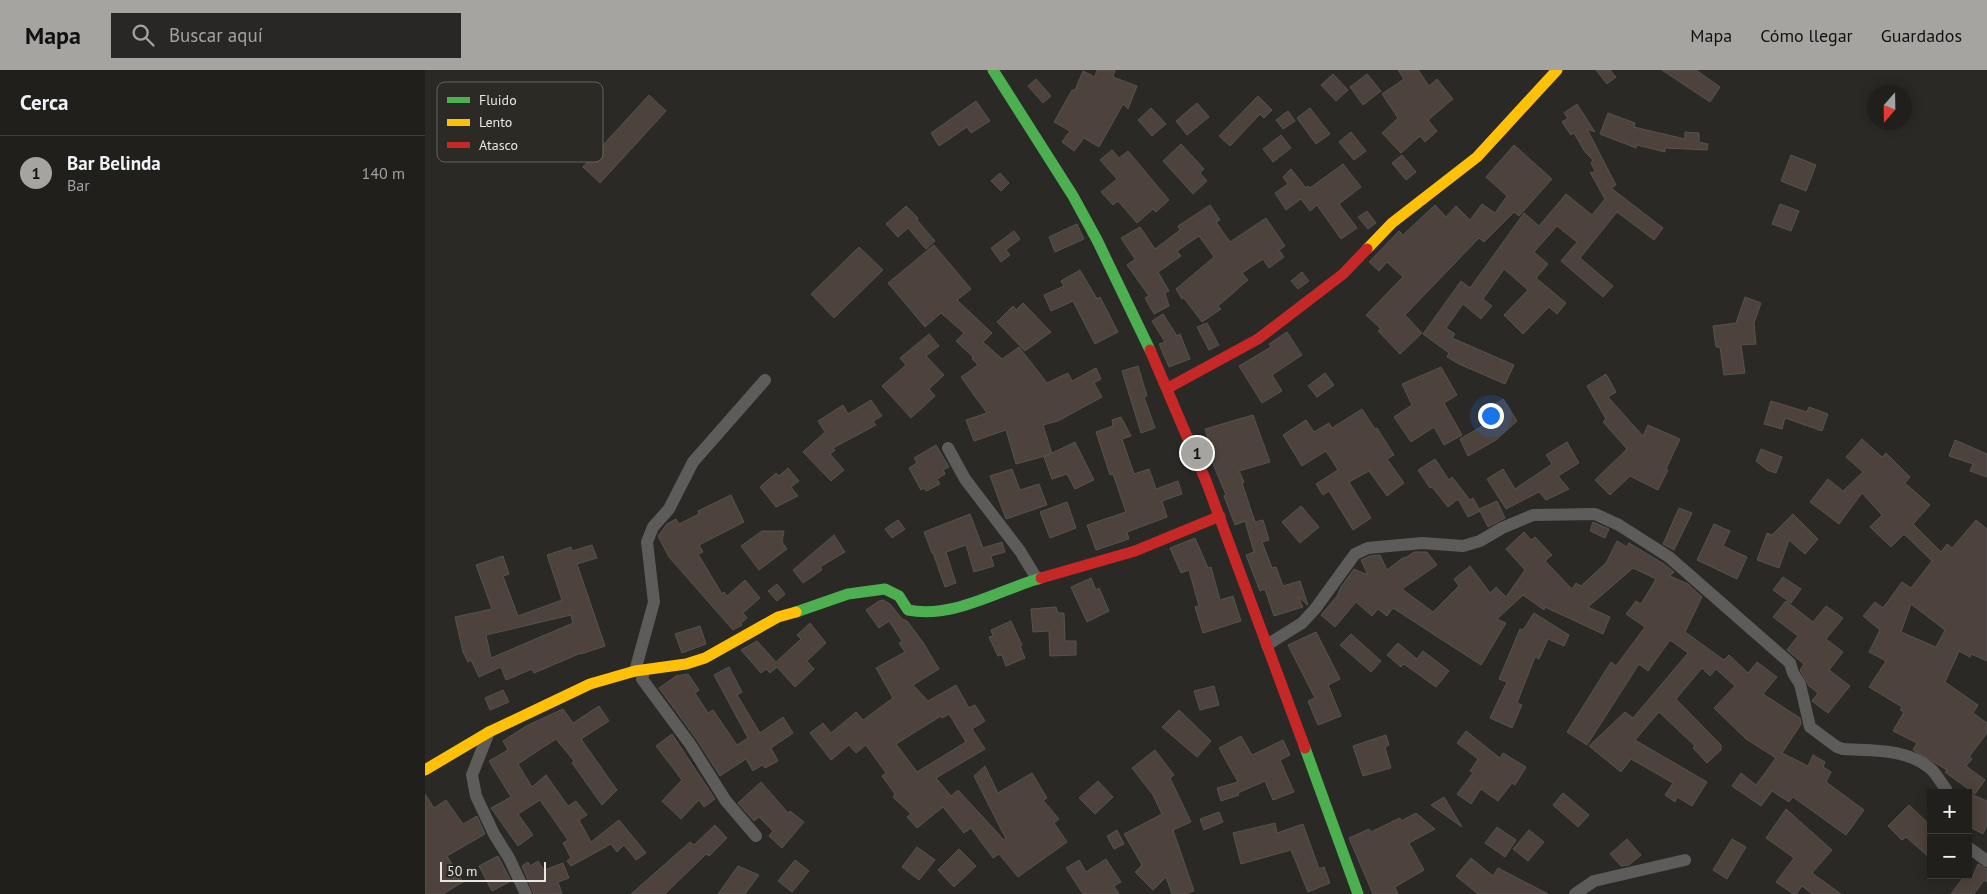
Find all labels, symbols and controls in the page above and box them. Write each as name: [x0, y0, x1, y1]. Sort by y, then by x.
search box: [111, 13, 461, 58]
text: Mapa: [25, 20, 81, 51]
icon: search: [129, 21, 157, 49]
text: Buscar aquí: [169, 23, 263, 47]
text: Mapa: [1690, 24, 1732, 47]
text: Cómo llegar: [1760, 24, 1853, 47]
text: Guardados: [1881, 24, 1962, 47]
legend: [437, 82, 603, 162]
north arrow: [1867, 85, 1912, 130]
text: Cerca: [20, 89, 69, 116]
text: Fluido: [479, 91, 517, 109]
text: Lento: [479, 113, 512, 131]
text: Atasco: [479, 136, 518, 154]
text: Bar Belinda: [67, 151, 161, 175]
text: 1: [31, 163, 41, 183]
text: 140 m: [362, 163, 405, 183]
text: Bar: [67, 175, 90, 195]
your location: [1478, 403, 1504, 429]
pin: 1: [1181, 434, 1213, 472]
map controls: [1927, 789, 1972, 879]
button: +: [1927, 789, 1972, 834]
button: −: [1927, 834, 1972, 879]
scale bar: [440, 859, 546, 882]
text: 50 m: [447, 862, 477, 880]

